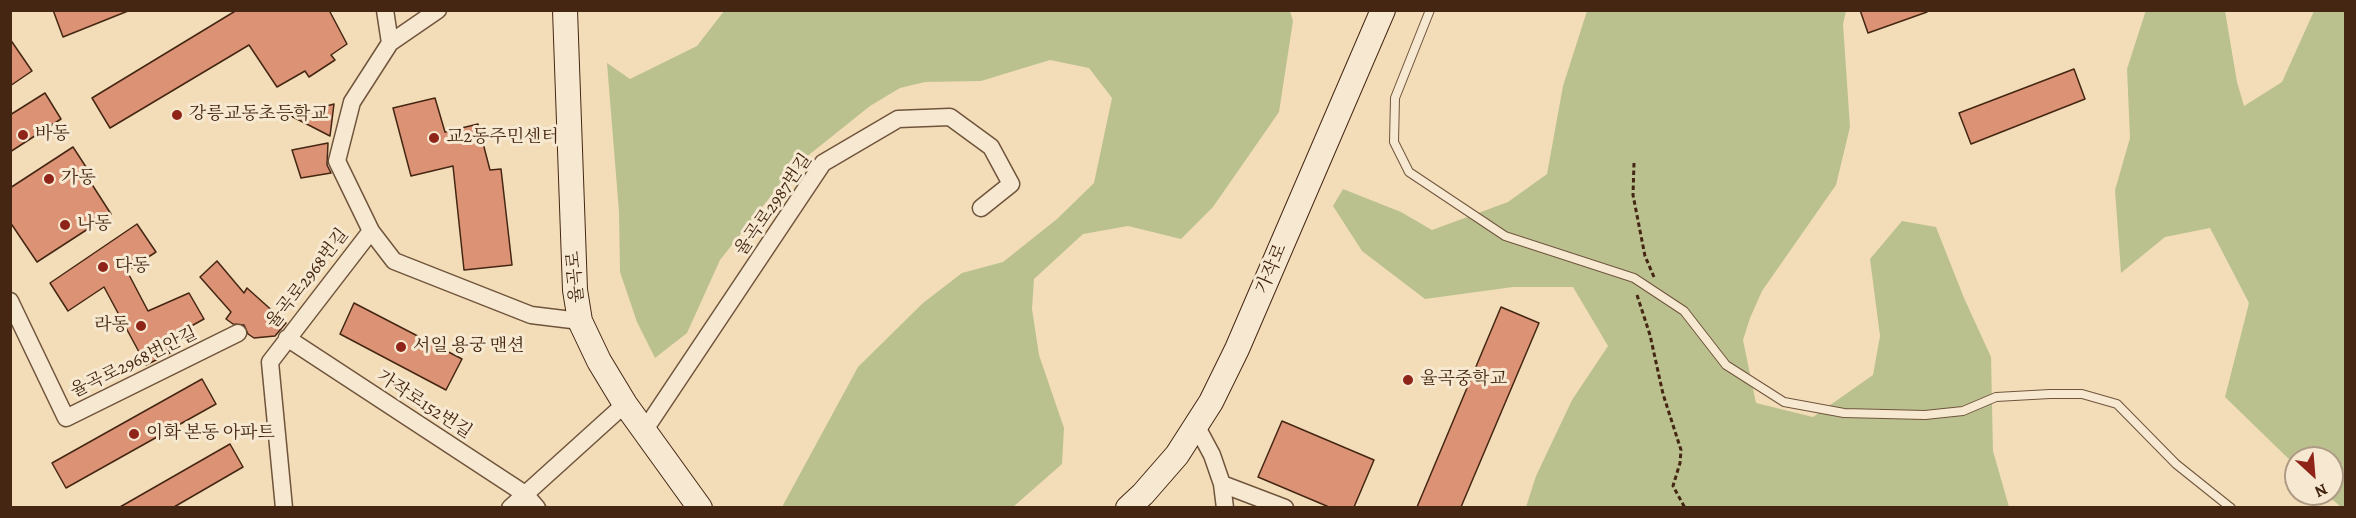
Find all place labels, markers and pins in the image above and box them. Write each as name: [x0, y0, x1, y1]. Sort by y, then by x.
place label: 강릉교동초등학교: [189, 104, 328, 126]
marker: 강릉교동초등학교: [170, 108, 184, 122]
place label: 바동: [35, 124, 70, 146]
place label: 교2동주민센터: [446, 127, 559, 149]
marker: 바동: [16, 128, 30, 142]
marker: 교2동주민센터: [427, 131, 441, 145]
place label: 가동: [61, 168, 96, 190]
marker: 가동: [42, 172, 56, 186]
place label: 나동: [77, 214, 112, 236]
marker: 나동: [58, 218, 72, 232]
place label: 다동: [115, 256, 150, 278]
marker: 다동: [96, 260, 110, 274]
place label: 라동: [94, 315, 129, 337]
marker: 라동: [134, 319, 148, 333]
place label: 서일 용궁 맨션: [413, 336, 524, 358]
marker: 서일 용궁 맨션: [394, 340, 408, 354]
place label: 율곡중학교: [1420, 369, 1507, 391]
marker: 율곡중학교: [1401, 373, 1415, 387]
place label: 이화 본동 아파트: [146, 423, 275, 445]
marker: 이화 본동 아파트: [127, 427, 141, 441]

